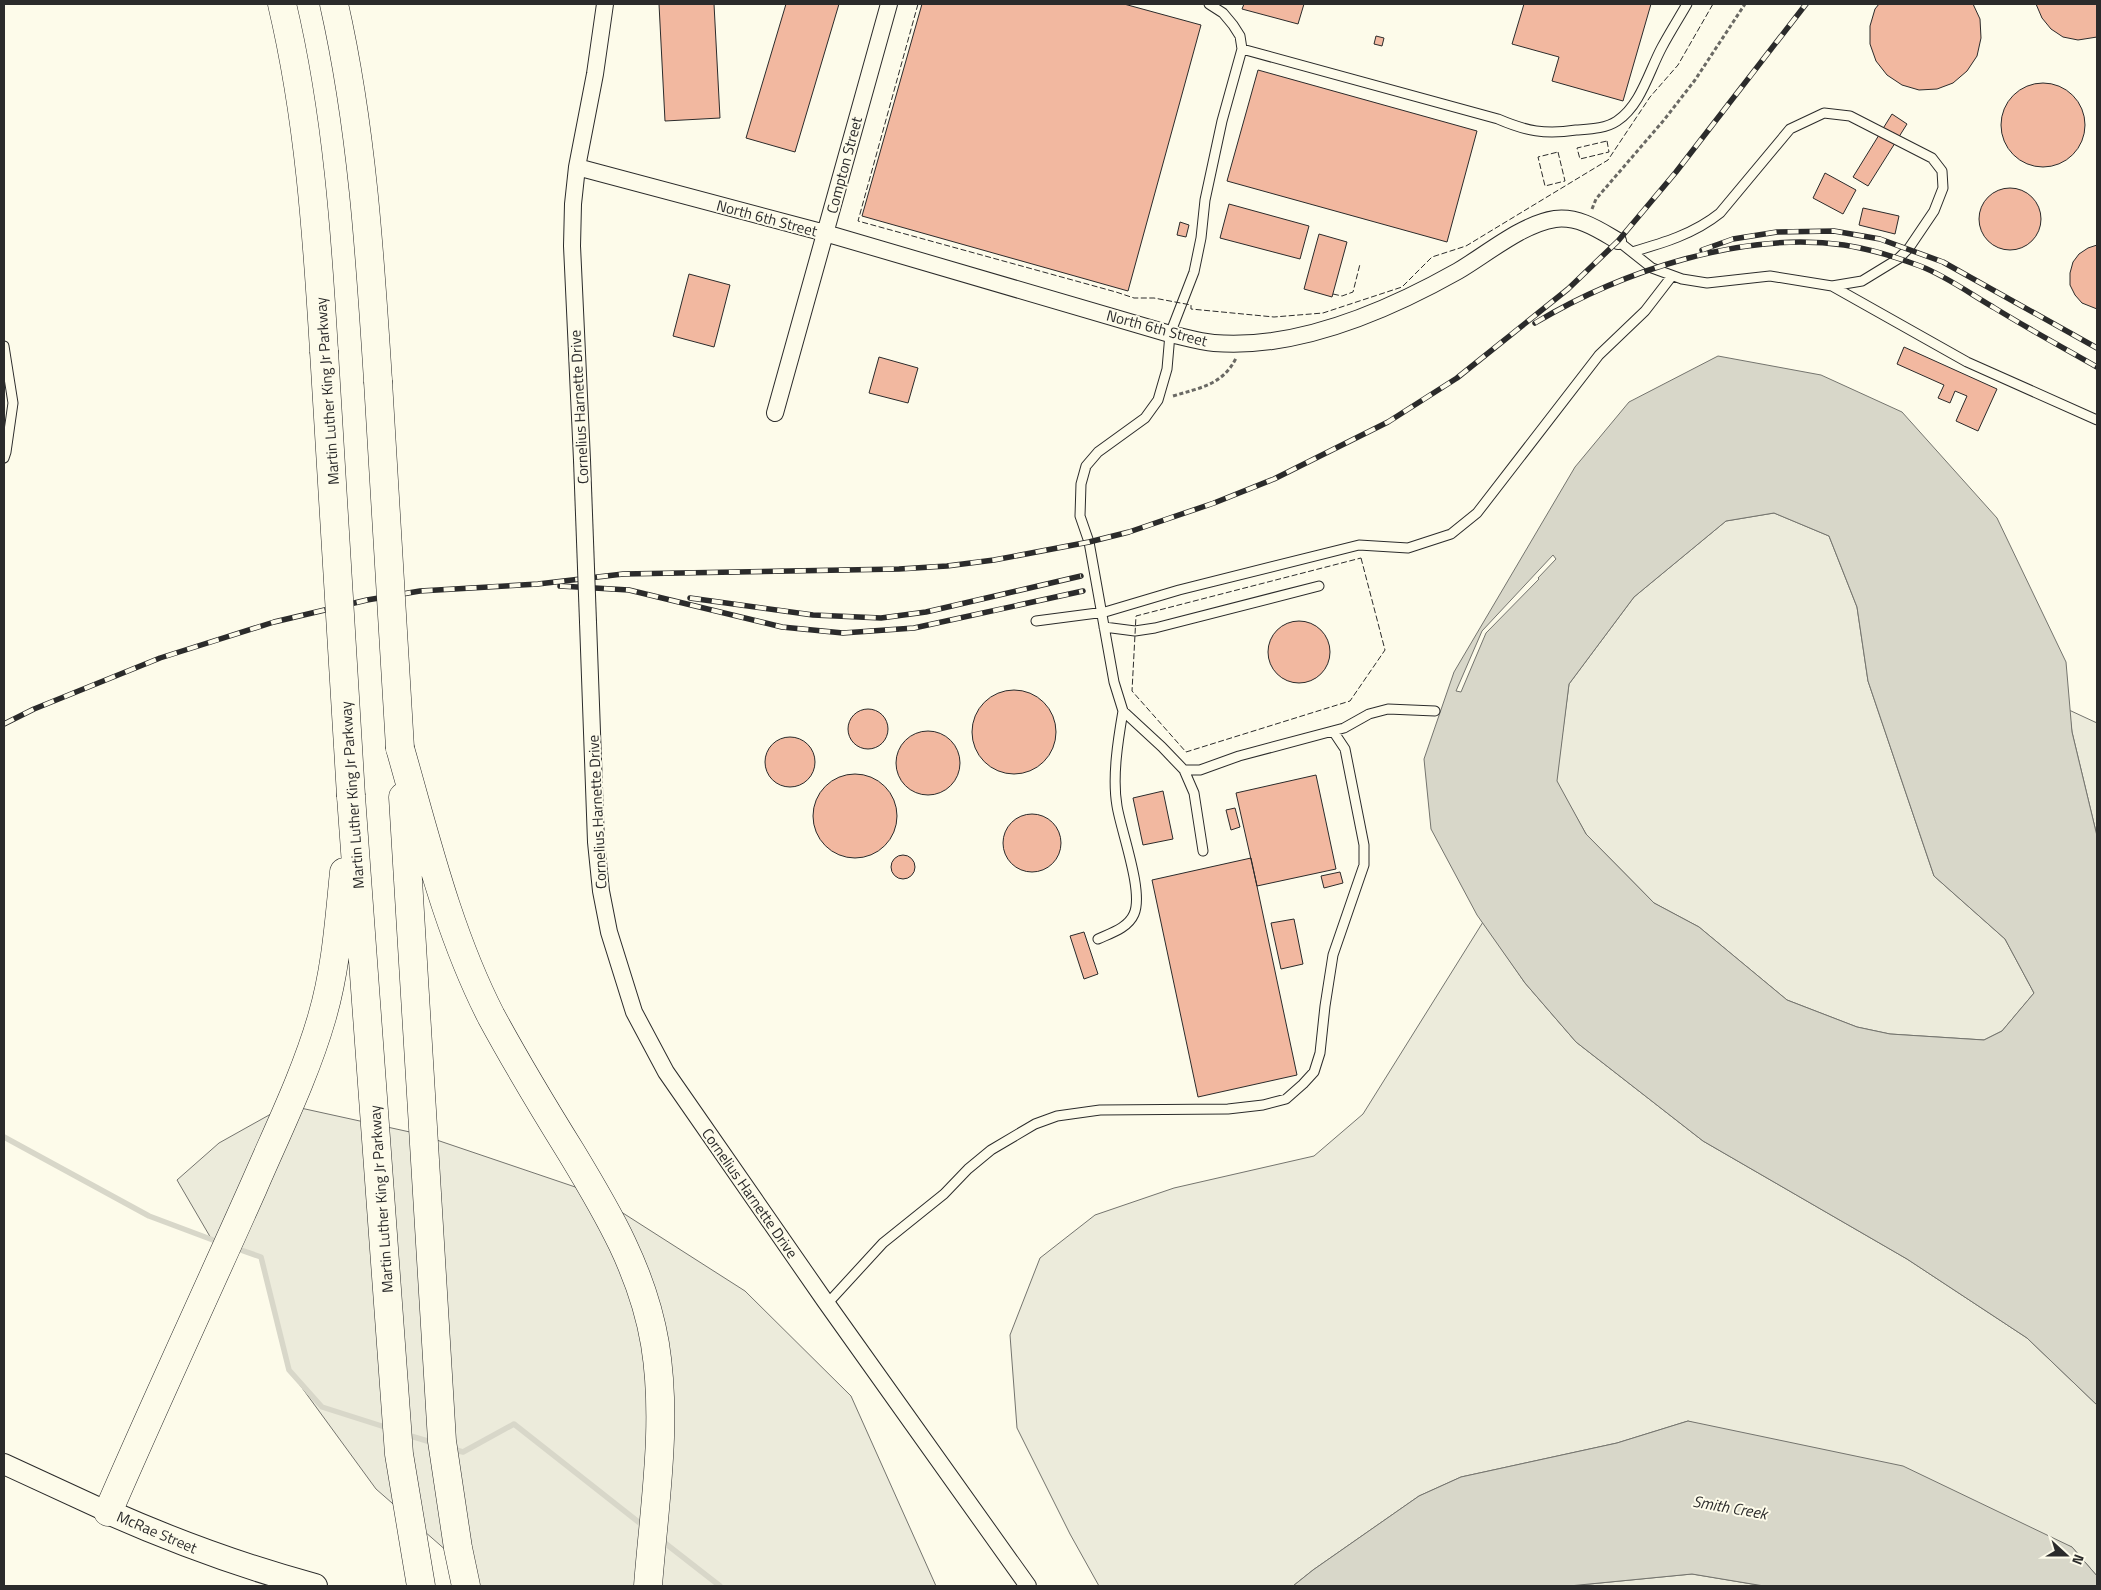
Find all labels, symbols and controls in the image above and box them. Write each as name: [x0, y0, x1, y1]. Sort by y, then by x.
street label: Compton Street: [820, 113, 868, 216]
street label: North 6th Street: [714, 193, 821, 243]
street label: Martin Luther King Jr Parkway: [309, 296, 345, 486]
street label: North 6th Street: [1104, 303, 1211, 353]
street label: Cornelius Harnette Drive: [563, 329, 595, 485]
street label: Martin Luther King Jr Parkway: [334, 700, 370, 890]
street label: Cornelius Harnette Drive: [581, 734, 613, 890]
street label: Martin Luther King Jr Parkway: [363, 1104, 399, 1294]
street label: Cornelius Harnette Drive: [696, 1123, 804, 1263]
water label: Smith Creek: [1691, 1489, 1771, 1526]
street label: McRae Street: [113, 1505, 201, 1560]
north arrow: [2041, 1530, 2091, 1580]
text: N: [2067, 1552, 2090, 1568]

